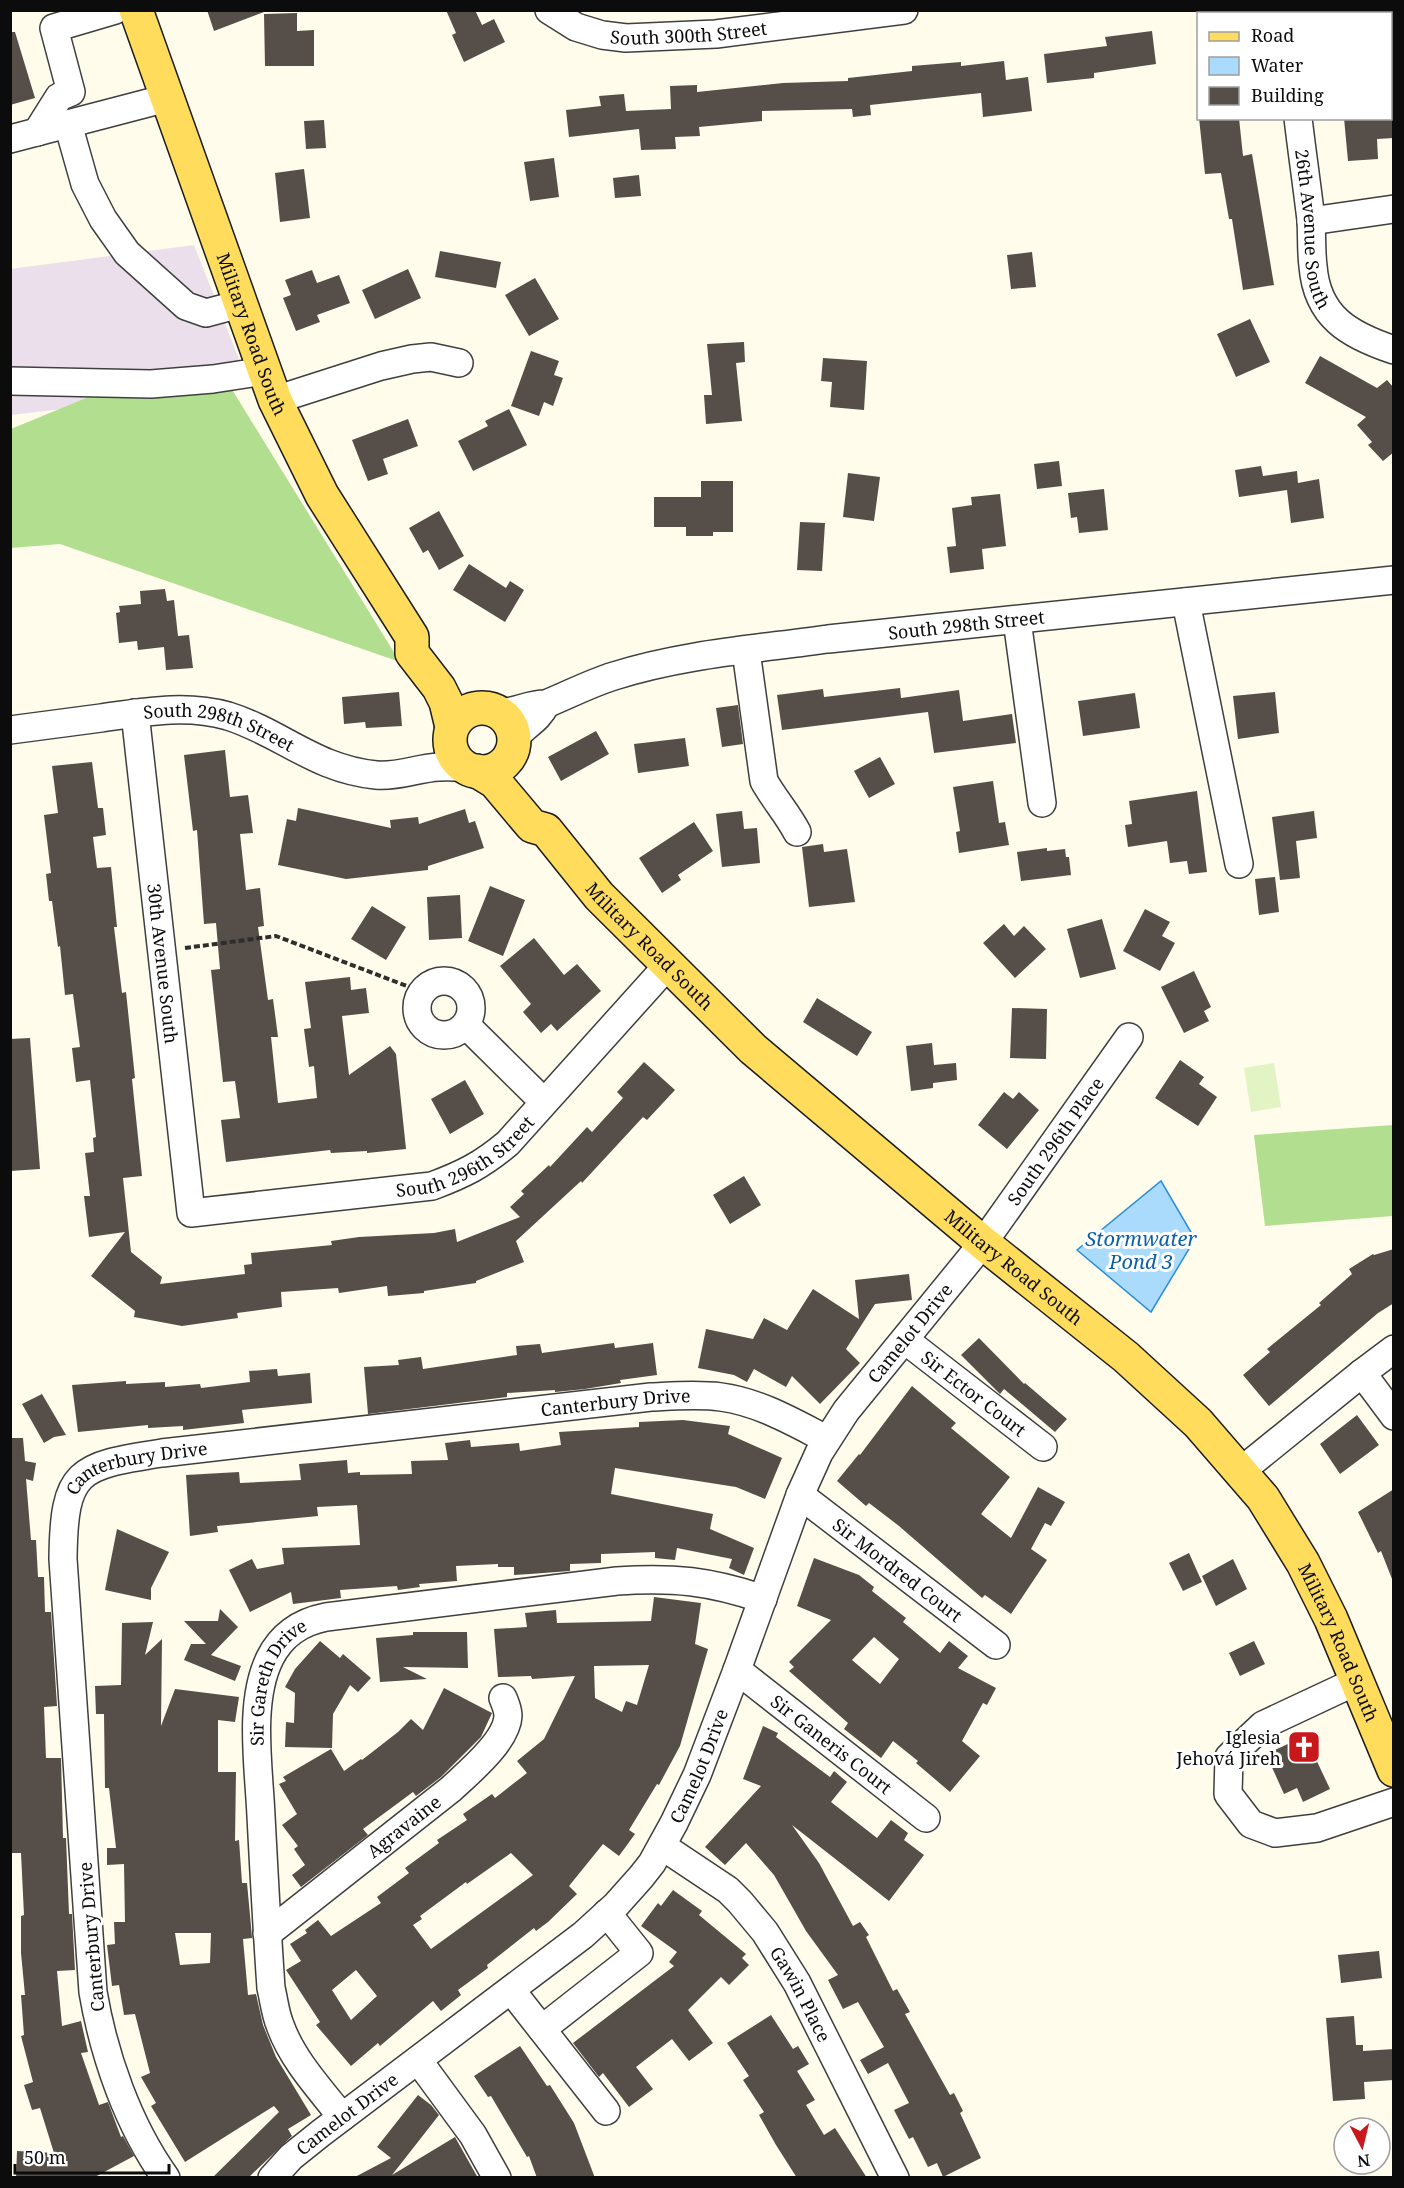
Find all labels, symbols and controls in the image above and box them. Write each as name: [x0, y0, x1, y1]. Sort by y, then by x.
legend: [1197, 12, 1392, 120]
street label: South 300th Street: [609, 16, 768, 50]
text: Road: [1251, 23, 1294, 47]
text: Water: [1251, 53, 1304, 77]
text: Building: [1251, 83, 1324, 107]
street label: 26th Avenue South: [1290, 148, 1336, 313]
street label: Military Road South: [211, 249, 293, 419]
street label: South 298th Street: [887, 605, 1046, 645]
street label: South 298th Street: [142, 698, 299, 757]
street label: Military Road South: [581, 877, 719, 1015]
street label: 30th Avenue South: [142, 882, 184, 1045]
street label: South 296th Place: [1002, 1072, 1109, 1210]
street label: South 296th Street: [395, 1110, 539, 1202]
street label: Military Road South: [940, 1204, 1088, 1330]
water label: Stormwater Pond 3: [1085, 1225, 1197, 1275]
street label: Camelot Drive: [862, 1278, 958, 1388]
street label: Sir Ector Court: [916, 1345, 1031, 1442]
street label: Canterbury Drive: [539, 1383, 691, 1422]
street label: Canterbury Drive: [60, 1436, 209, 1499]
street label: Sir Mordred Court: [828, 1512, 967, 1627]
street label: Military Road South: [1293, 1559, 1384, 1725]
street label: Sir Gareth Drive: [244, 1613, 311, 1746]
street label: Sir Ganeris Court: [766, 1689, 897, 1799]
street label: Camelot Drive: [664, 1705, 733, 1827]
place label: Iglesia Jehová Jireh: [1175, 1725, 1281, 1770]
church icon: Iglesia Jehová Jireh: [1286, 1729, 1322, 1765]
street label: Agravaine: [362, 1790, 446, 1863]
street label: Canterbury Drive: [72, 1861, 110, 2013]
street label: Gawin Place: [765, 1942, 837, 2046]
street label: Camelot Drive: [291, 2067, 403, 2160]
north arrow: [1332, 2116, 1392, 2176]
scale bar: [15, 2137, 170, 2175]
text: 50 m: [24, 2145, 66, 2169]
text: N: [1356, 2149, 1371, 2173]

